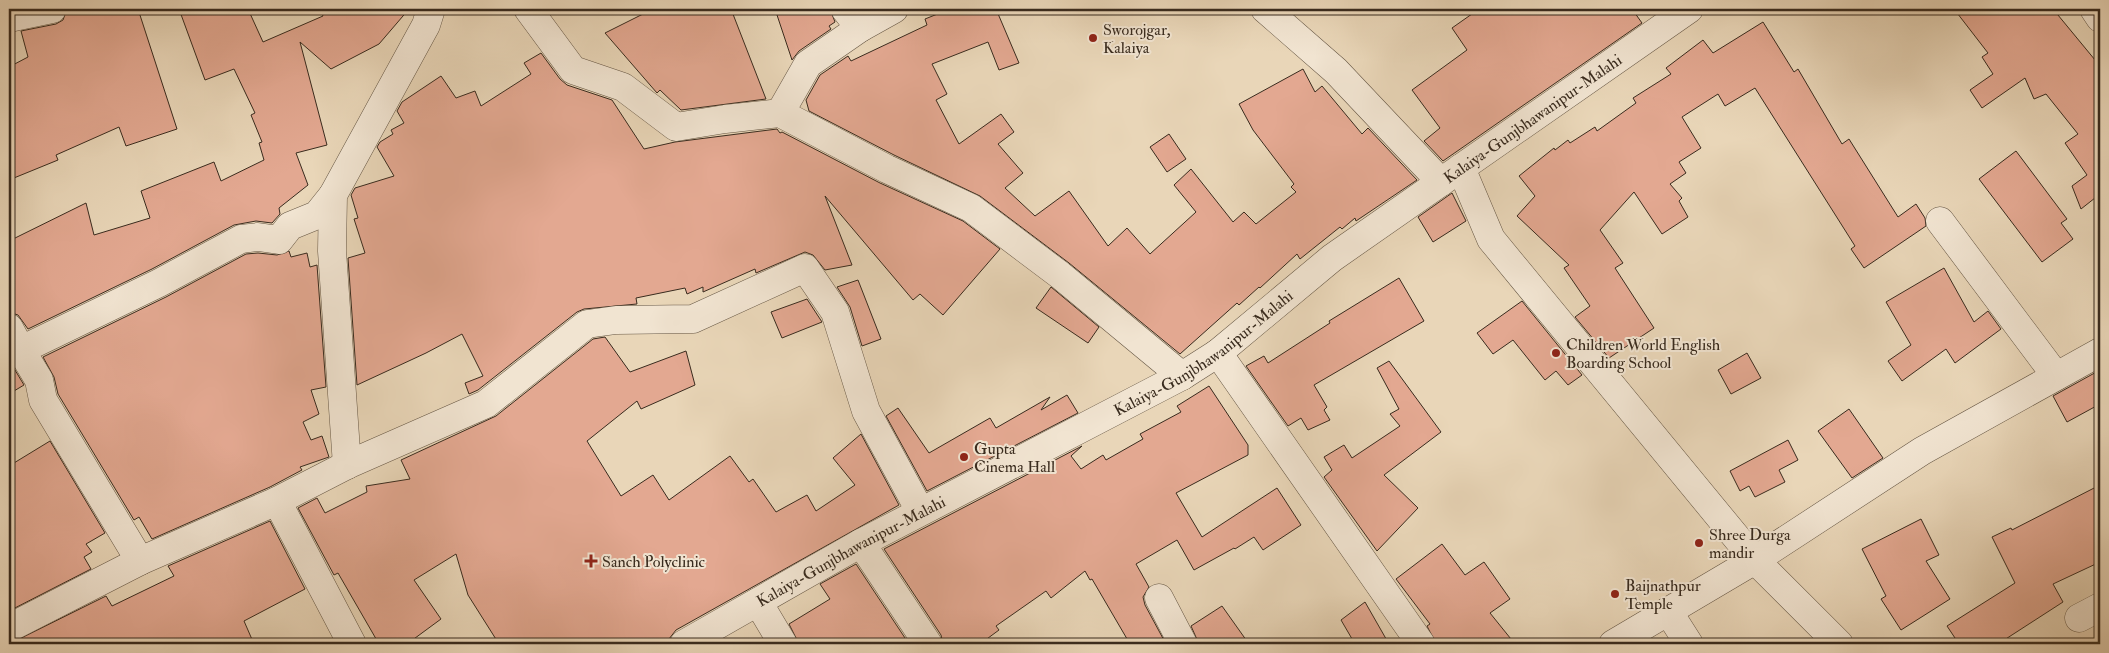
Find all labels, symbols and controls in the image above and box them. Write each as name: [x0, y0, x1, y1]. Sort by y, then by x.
place label: Sworojgar, Kalaiya: [1103, 20, 1171, 58]
marker: Sworojgar, Kalaiya: [1087, 32, 1099, 44]
street label: Kalaiya-Gunjbhawanipur-Malahi: [1440, 50, 1626, 188]
street label: Kalaiya-Gunjbhawanipur-Malahi: [1111, 286, 1297, 421]
place label: Children World English Boarding School: [1566, 335, 1721, 373]
marker: Children World English Boarding School: [1550, 347, 1562, 359]
place label: Gupta Cinema Hall: [974, 439, 1055, 477]
marker: Gupta Cinema Hall: [958, 451, 970, 463]
street label: Kalaiya-Gunjbhawanipur-Malahi: [753, 492, 949, 612]
place label: Shree Durga mandir: [1709, 525, 1791, 563]
marker: Shree Durga mandir: [1693, 537, 1705, 549]
place label: Sanch Polyclinic: [602, 552, 706, 572]
marker: Sanch Polyclinic: [584, 554, 598, 568]
place label: Baijnathpur Temple: [1625, 576, 1701, 615]
marker: Baijnathpur Temple: [1609, 588, 1621, 600]

